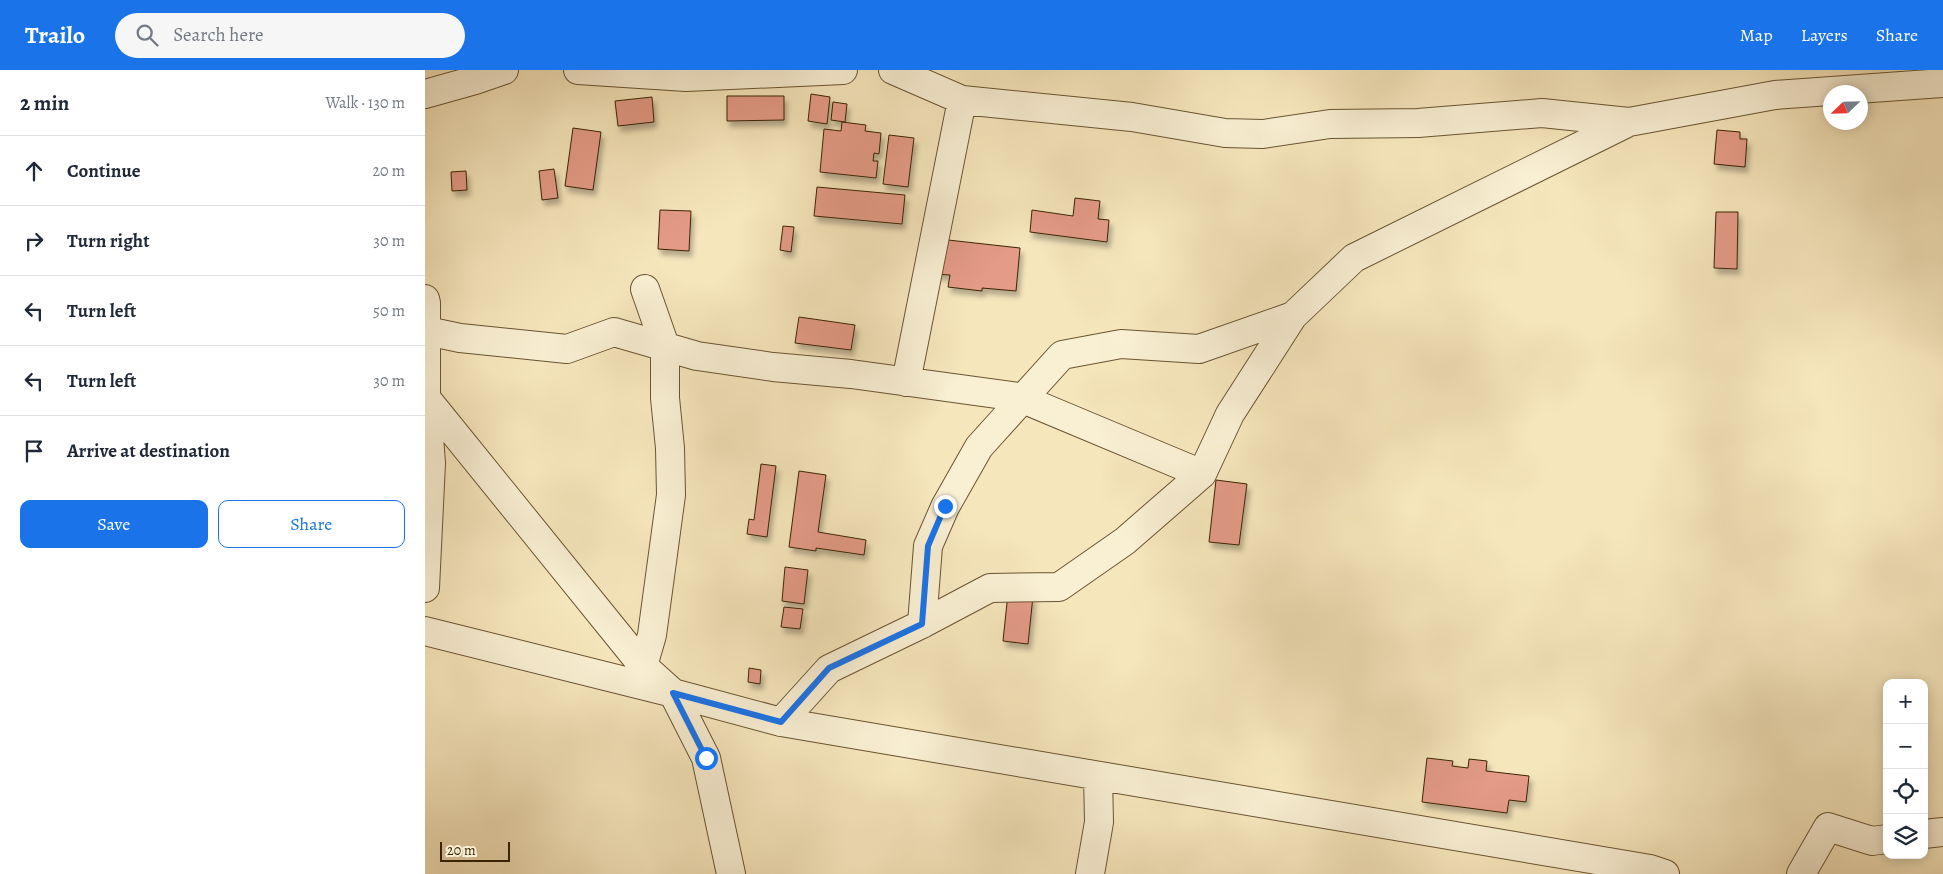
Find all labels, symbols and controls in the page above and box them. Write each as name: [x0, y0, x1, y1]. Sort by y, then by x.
search box: [115, 13, 465, 58]
text: Trailo: [25, 19, 85, 51]
icon: search: [133, 21, 161, 49]
text: Search here: [173, 22, 264, 48]
text: Map: [1740, 23, 1773, 47]
text: Layers: [1801, 23, 1848, 47]
text: Share: [1876, 23, 1918, 47]
north arrow: [1823, 85, 1868, 130]
text: 2 min: [20, 89, 69, 117]
text: Walk · 130 m: [325, 92, 405, 114]
icon: ahead: [20, 157, 48, 185]
text: Continue: [67, 158, 141, 184]
text: 20 m: [372, 160, 405, 182]
icon: right: [20, 227, 48, 255]
text: Turn right: [67, 228, 149, 254]
text: 30 m: [373, 230, 405, 252]
icon: left: [20, 297, 48, 325]
text: Turn left: [67, 298, 136, 324]
text: 50 m: [373, 300, 405, 322]
icon: left: [20, 367, 48, 395]
text: Turn left: [67, 368, 136, 394]
text: 30 m: [373, 370, 405, 392]
icon: arrive: [20, 437, 48, 465]
text: Arrive at destination: [67, 438, 230, 464]
route end: [934, 495, 957, 518]
button: Save: [20, 500, 208, 548]
button: Share: [218, 500, 405, 548]
map controls: [1883, 679, 1928, 859]
button: +: [1883, 679, 1928, 724]
button: −: [1883, 724, 1928, 769]
route start: [695, 747, 718, 770]
button: locate: [1883, 769, 1928, 814]
button: layers: [1883, 814, 1928, 859]
scale bar: [440, 839, 510, 862]
text: 20 m: [447, 841, 476, 860]

